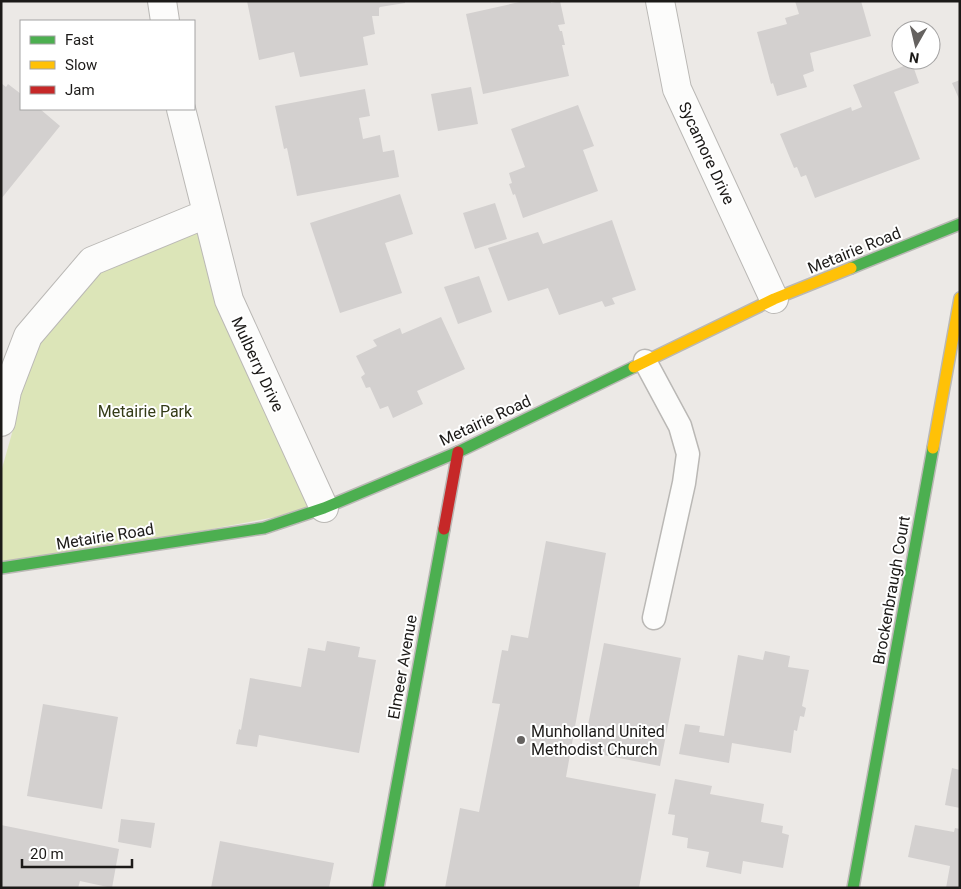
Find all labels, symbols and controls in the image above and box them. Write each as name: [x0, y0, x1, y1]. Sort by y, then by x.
legend: [20, 20, 195, 110]
north arrow: [891, 20, 941, 70]
text: Fast: [65, 31, 94, 49]
text: N: [908, 49, 920, 66]
text: Slow: [65, 56, 97, 74]
text: Jam: [65, 81, 95, 99]
street label: Sycamore Drive: [675, 99, 739, 207]
street label: Metairie Road: [805, 223, 904, 278]
street label: Mulberry Drive: [227, 314, 288, 415]
street label: Metairie Road: [436, 391, 534, 450]
park label: Metairie Park: [98, 402, 193, 421]
street label: Brockenbraugh Court: [869, 514, 914, 666]
street label: Metairie Road: [55, 519, 155, 554]
street label: Elmeer Avenue: [384, 613, 421, 721]
place label: Munholland United Methodist Church: [531, 722, 665, 759]
marker: Munholland United Methodist Church: [515, 734, 527, 746]
scale bar: [22, 836, 132, 868]
text: 20 m: [30, 845, 64, 863]

